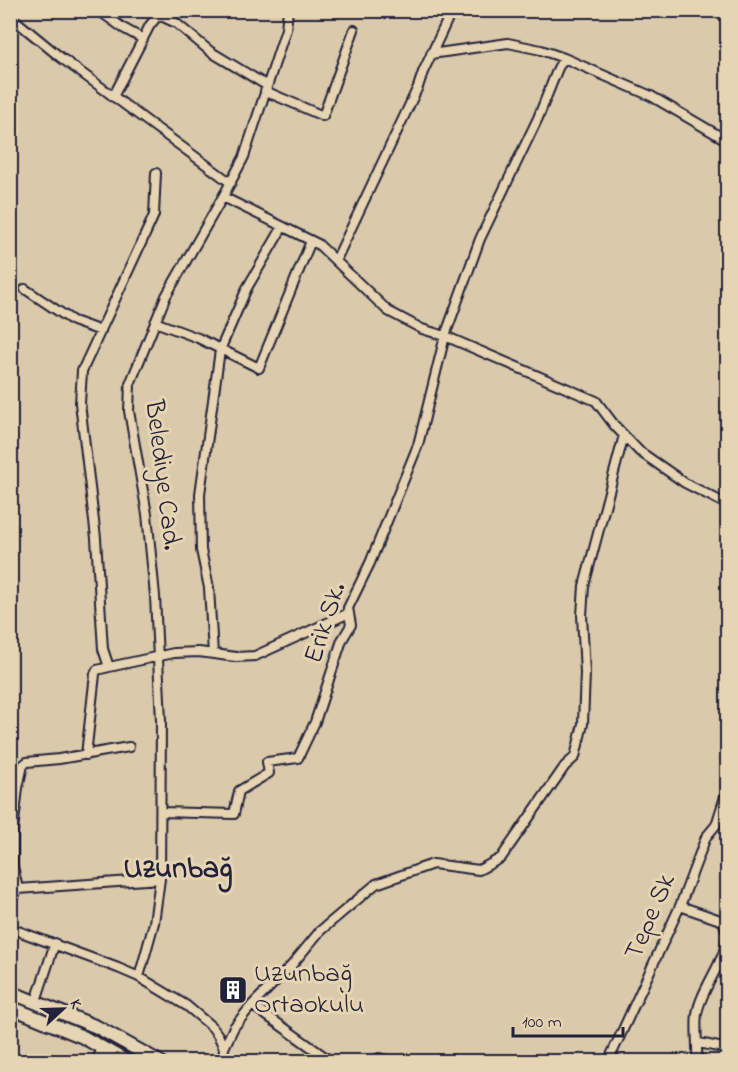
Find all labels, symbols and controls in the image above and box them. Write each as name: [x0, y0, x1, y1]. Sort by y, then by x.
street label: Belediye Cad.: [133, 397, 191, 552]
street label: Erik Sk.: [295, 578, 357, 668]
district label: Uzunbağ: [124, 848, 232, 893]
street label: Tepe Sk: [615, 868, 687, 966]
place label: Uzunbağ Ortaokulu: [254, 955, 364, 1025]
building icon: Uzunbağ Ortaokulu: [217, 974, 249, 1006]
north arrow: [33, 979, 93, 1039]
text: K: [62, 996, 88, 1013]
scale bar: [513, 1000, 622, 1038]
text: 100 m: [522, 1010, 562, 1036]

